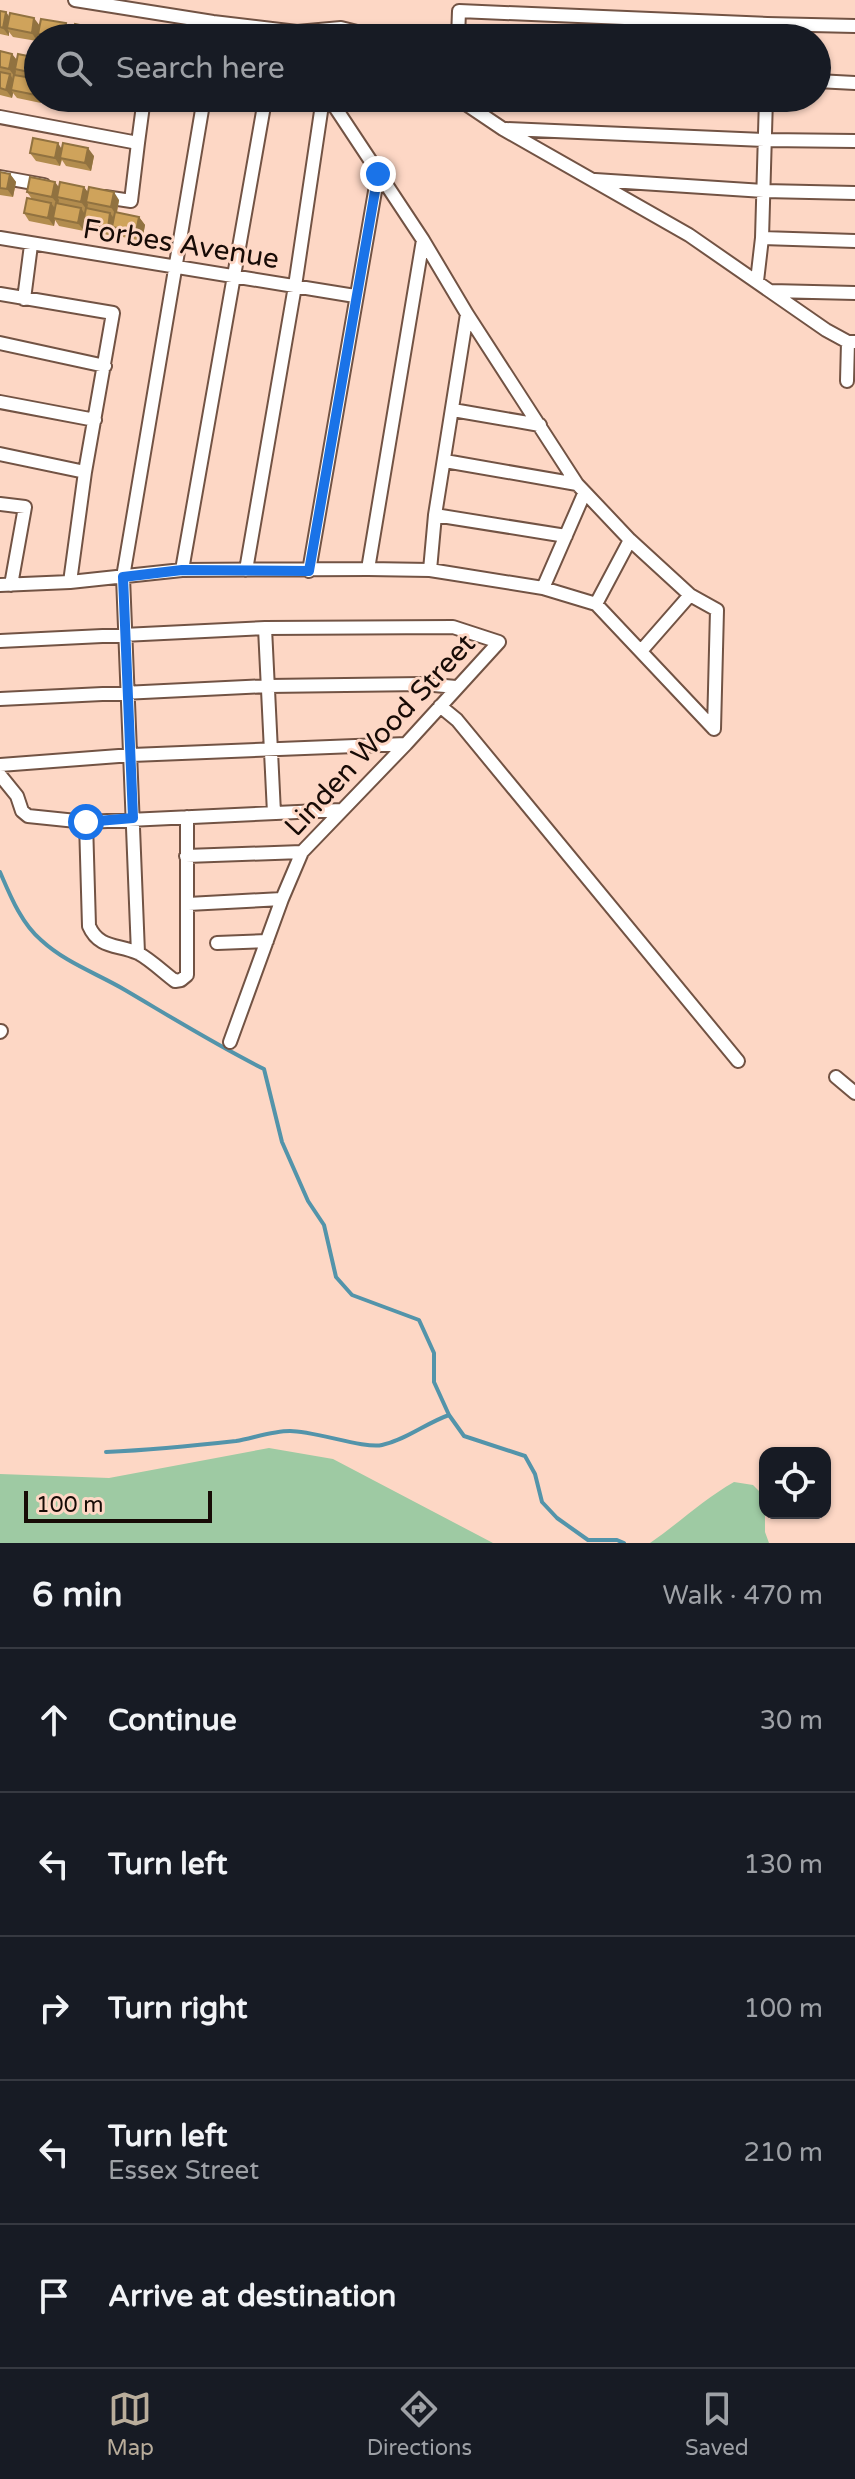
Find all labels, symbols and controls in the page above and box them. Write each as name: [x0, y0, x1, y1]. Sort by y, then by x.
search box: [24, 24, 831, 112]
icon: search: [52, 46, 96, 90]
text: Search here: [116, 50, 285, 87]
route end: [360, 156, 396, 192]
street label: Forbes Avenue: [81, 212, 281, 276]
street label: Linden Wood Street: [278, 627, 483, 843]
route start: [68, 804, 104, 840]
map controls: [759, 1447, 831, 1519]
button: locate: [759, 1447, 831, 1519]
scale bar: [24, 1487, 212, 1523]
text: 100 m: [36, 1492, 103, 1518]
text: 6 min: [32, 1575, 123, 1616]
text: Walk · 470 m: [663, 1580, 823, 1611]
icon: ahead: [32, 1698, 76, 1742]
text: Continue: [108, 1702, 237, 1739]
text: 30 m: [760, 1705, 823, 1736]
icon: left: [32, 1842, 76, 1886]
text: Turn left: [108, 1846, 227, 1883]
text: 130 m: [743, 1849, 823, 1880]
icon: right: [32, 1986, 76, 2030]
text: Turn right: [108, 1990, 248, 2027]
text: 100 m: [743, 1993, 823, 2024]
text: Turn left: [108, 2118, 227, 2155]
icon: left: [32, 2130, 76, 2174]
text: 210 m: [743, 2137, 823, 2168]
text: Essex Street: [108, 2155, 259, 2186]
icon: arrive: [32, 2274, 76, 2318]
text: Arrive at destination: [108, 2278, 396, 2315]
tab: Map: [106, 2387, 154, 2461]
tab: Directions: [367, 2387, 472, 2461]
tab: Saved: [685, 2387, 749, 2461]

